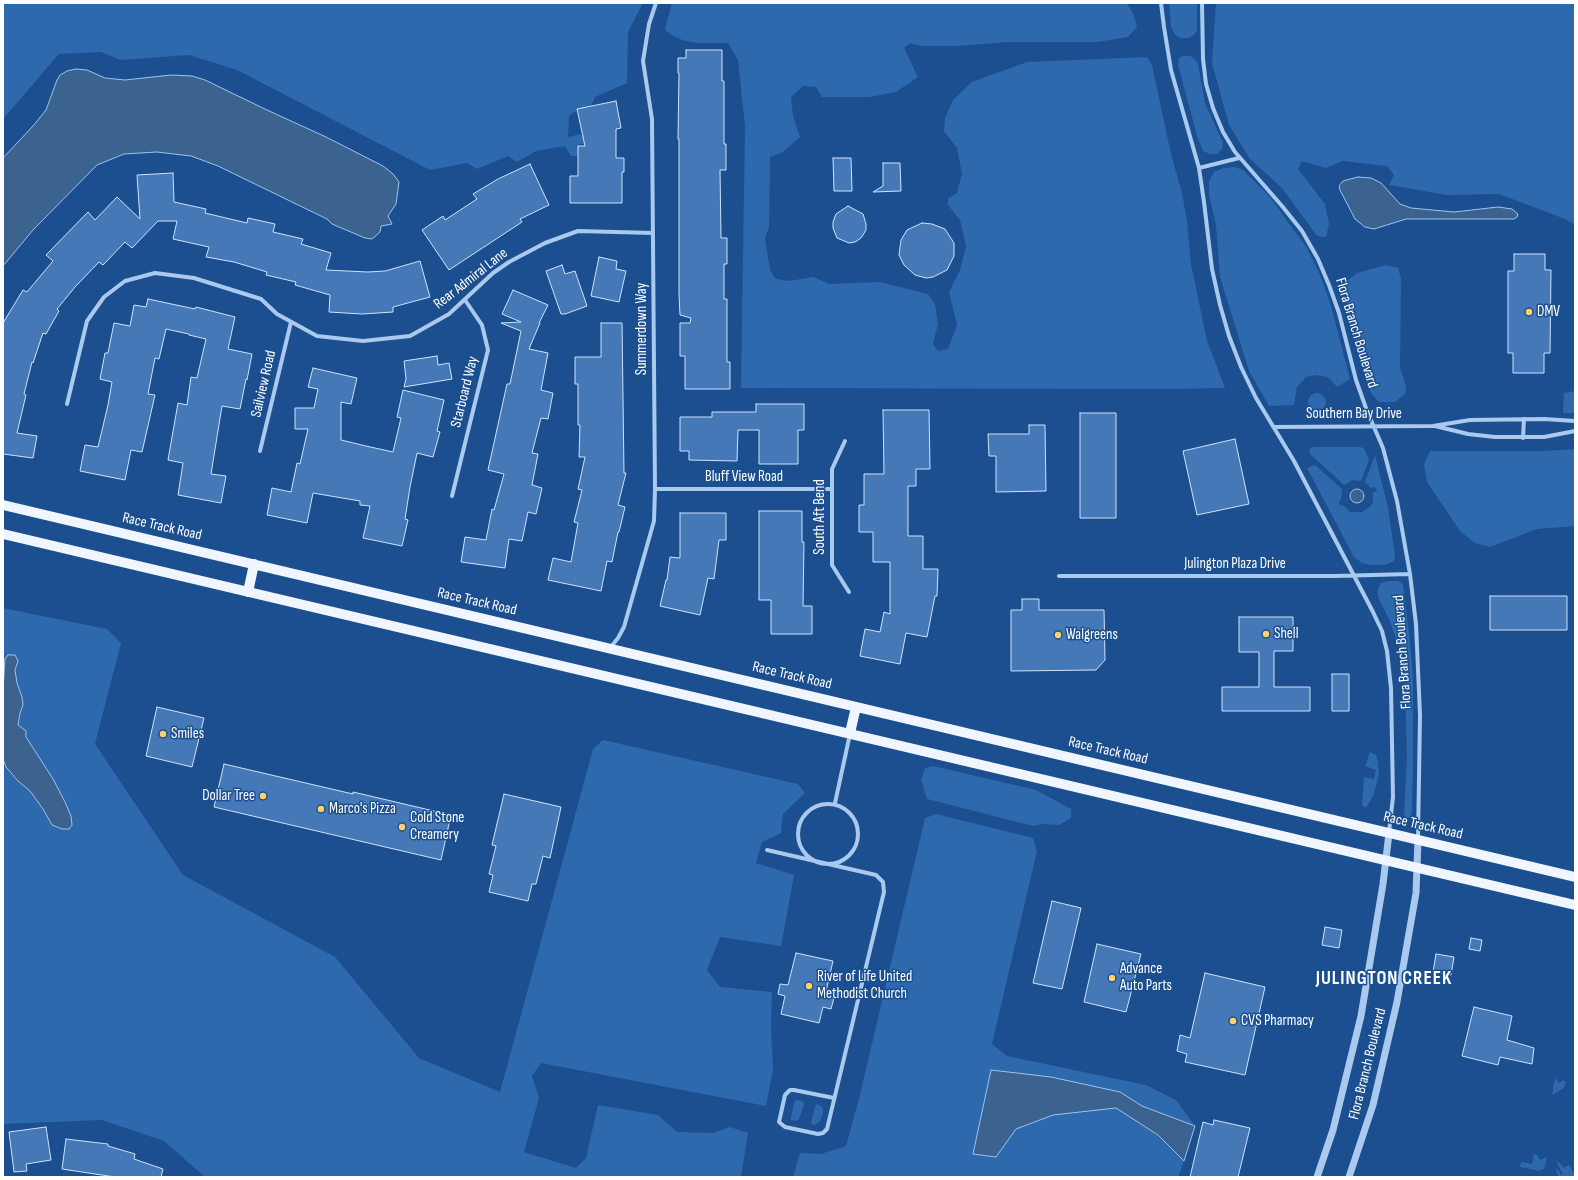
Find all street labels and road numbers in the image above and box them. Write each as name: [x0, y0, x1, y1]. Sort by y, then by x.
street label: Rear Admiral Lane: [430, 245, 512, 313]
street label: Flora Branch Boulevard: [1331, 276, 1381, 390]
street label: Summerdown Way: [633, 283, 651, 375]
street label: Sailview Road: [248, 349, 280, 419]
street label: Starboard Way: [447, 355, 483, 429]
street label: Southern Bay Drive: [1306, 405, 1402, 423]
street label: Bluff View Road: [705, 468, 783, 486]
street label: South Aft Bend: [811, 479, 829, 555]
street label: Race Track Road: [121, 509, 203, 545]
street label: Julington Plaza Drive: [1184, 555, 1286, 573]
street label: Race Track Road: [436, 584, 518, 620]
street label: Flora Branch Boulevard: [1390, 594, 1416, 710]
street label: Race Track Road: [751, 658, 833, 694]
street label: Race Track Road: [1067, 733, 1149, 769]
street label: Race Track Road: [1382, 808, 1464, 844]
street label: Flora Branch Boulevard: [1345, 1006, 1391, 1122]

